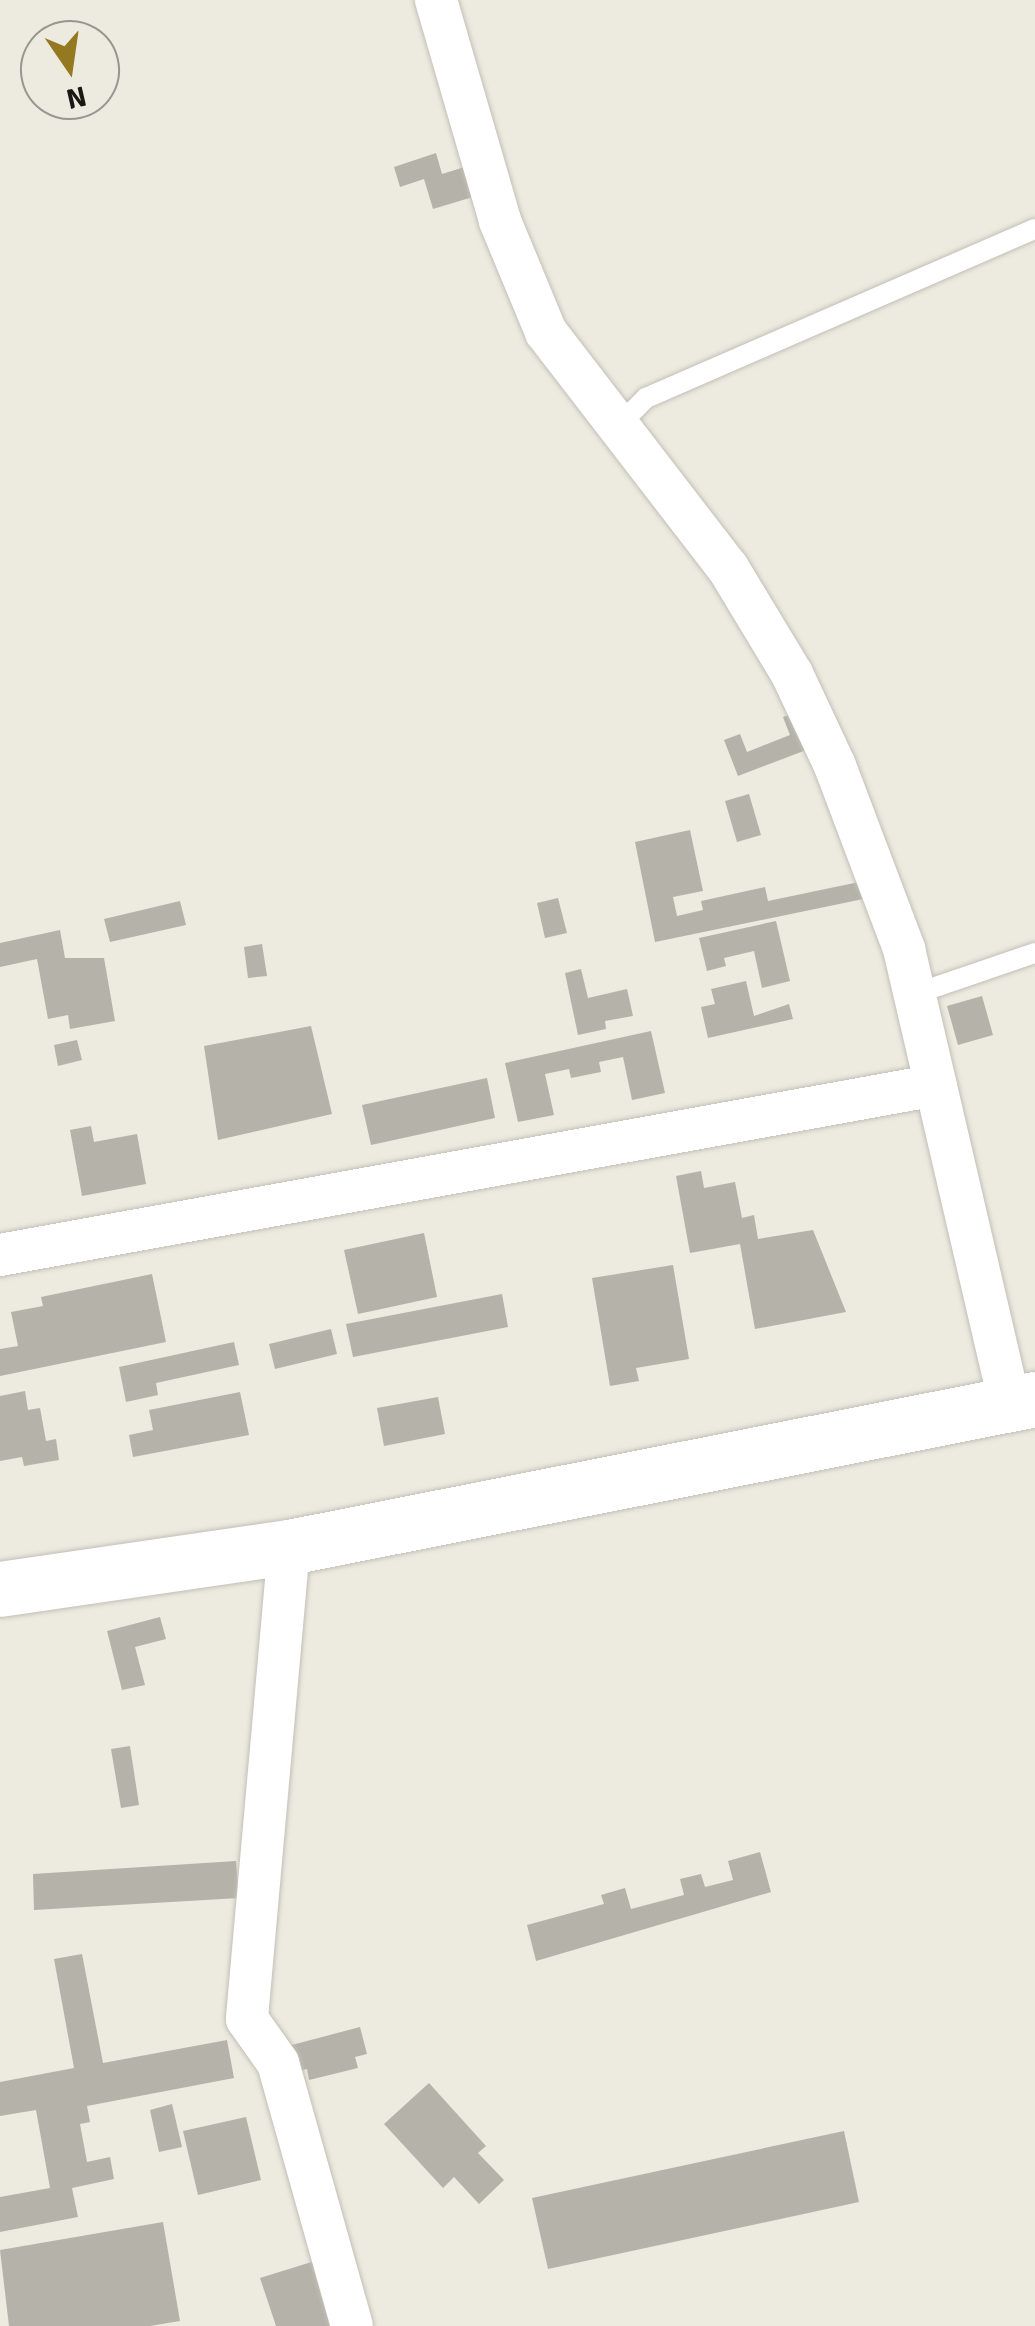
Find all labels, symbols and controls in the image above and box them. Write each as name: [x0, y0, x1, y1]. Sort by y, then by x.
north arrow: [20, 20, 120, 120]
text: N: [63, 79, 90, 116]

